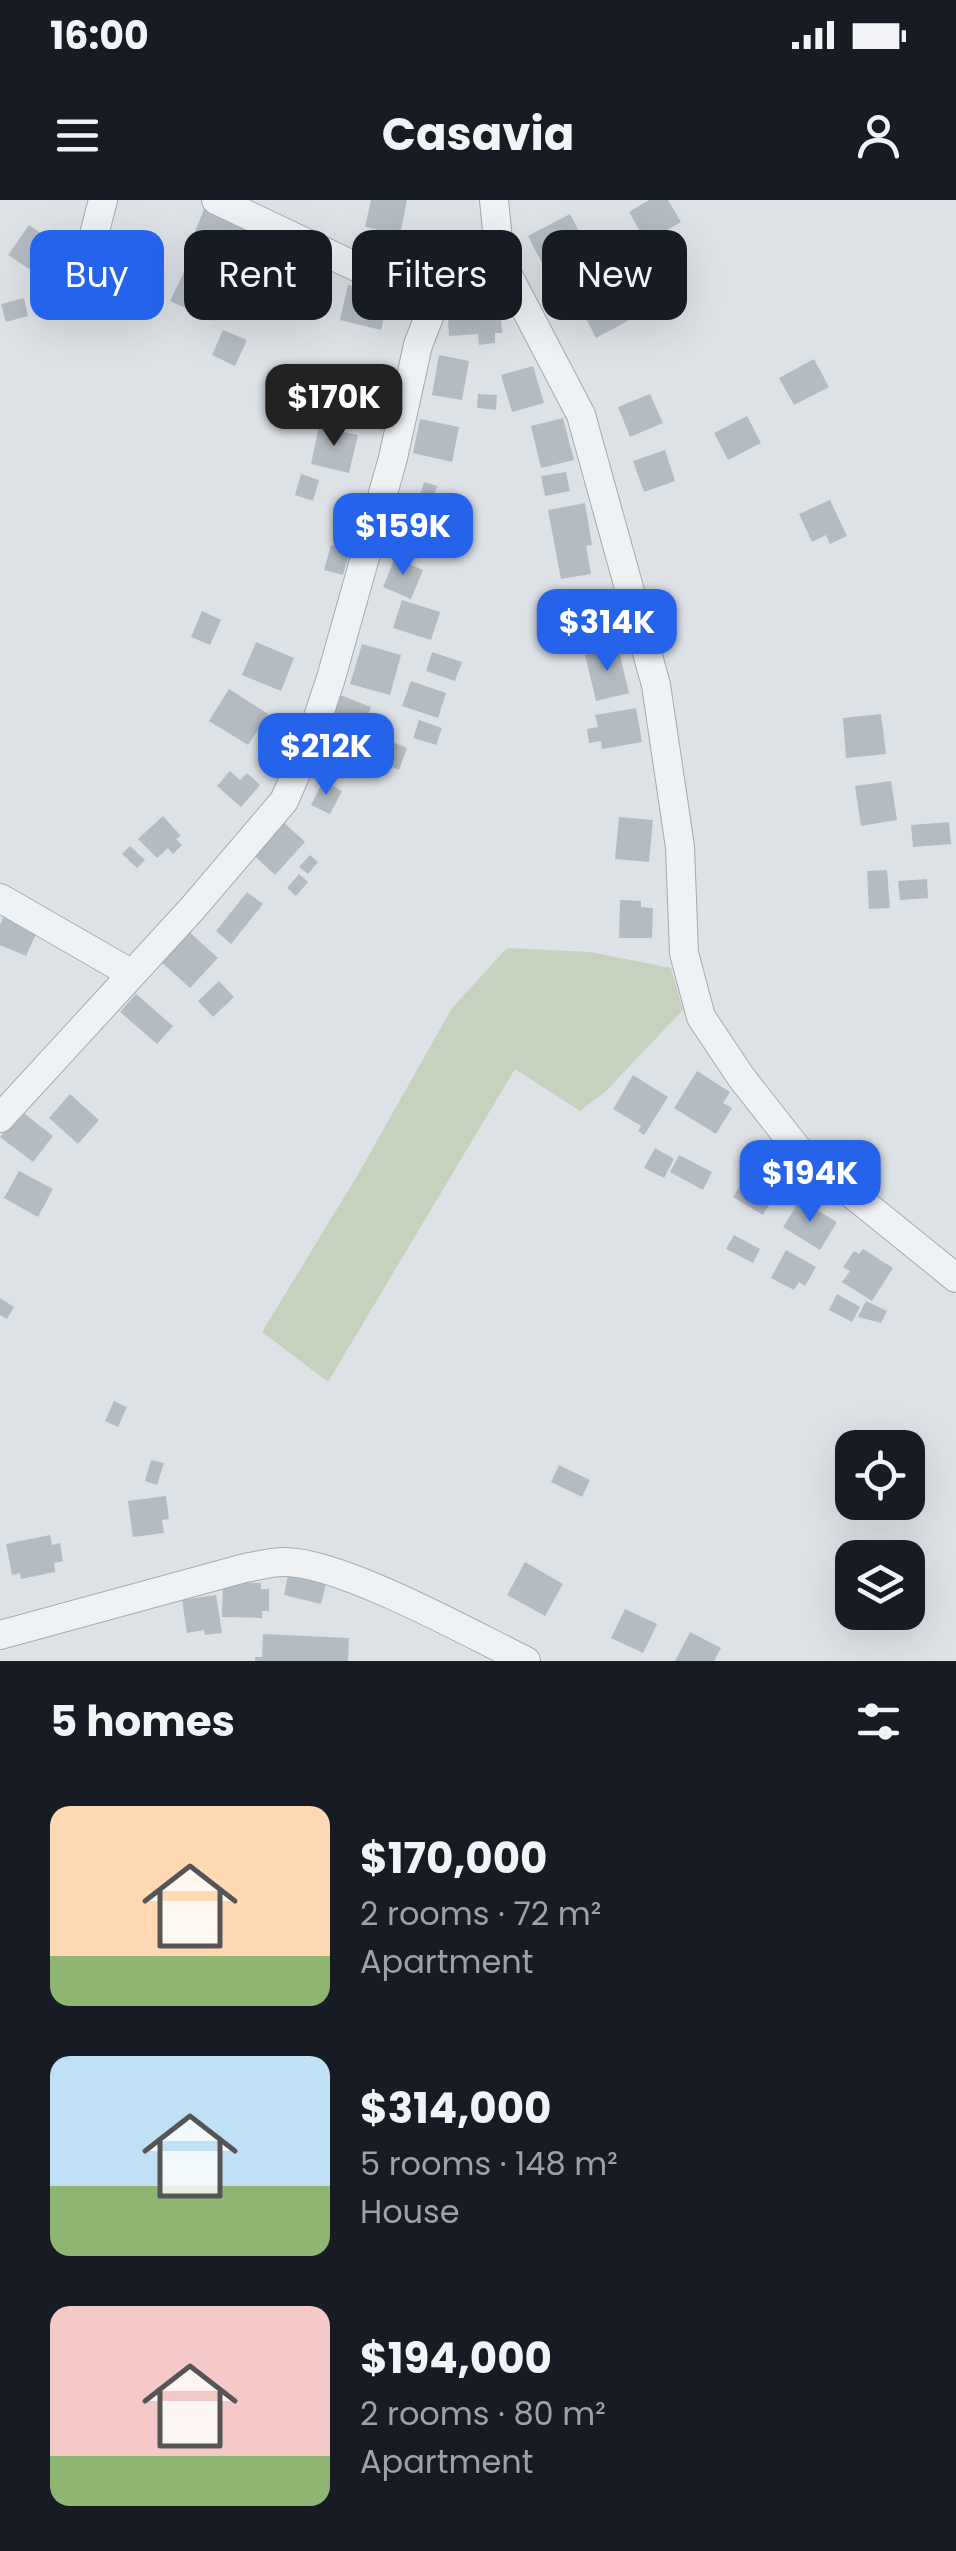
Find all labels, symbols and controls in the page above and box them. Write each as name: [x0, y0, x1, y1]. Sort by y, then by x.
text: 16:00: [50, 9, 149, 62]
text: Casavia: [382, 103, 574, 166]
icon: menu: [50, 108, 105, 163]
icon: person: [851, 108, 906, 163]
chip: Buy: [30, 230, 164, 320]
chip: Rent: [184, 230, 332, 320]
chip: Filters: [352, 230, 522, 320]
chip: New: [542, 230, 687, 320]
pin: $170K: [264, 364, 404, 449]
text: $170K: [287, 374, 381, 419]
pin: $159K: [333, 493, 473, 578]
text: $159K: [355, 503, 451, 548]
pin: $314K: [537, 589, 677, 674]
text: $314K: [559, 599, 655, 644]
pin: $212K: [256, 713, 396, 798]
text: $212K: [280, 723, 372, 768]
pin: $194K: [740, 1140, 880, 1225]
text: $194K: [762, 1150, 858, 1195]
map controls: [835, 1430, 925, 1630]
button: locate: [835, 1430, 925, 1520]
button: layers: [835, 1540, 925, 1630]
text: 5 homes: [50, 1692, 235, 1751]
icon: filters: [851, 1694, 906, 1749]
text: $170,000: [360, 1829, 548, 1888]
icon: home: [130, 1846, 250, 1966]
text: 2 rooms · 72 m²: [360, 1891, 601, 1936]
text: Apartment: [360, 1939, 533, 1984]
text: $314,000: [360, 2079, 551, 2138]
icon: home: [130, 2096, 250, 2216]
text: 5 rooms · 148 m²: [360, 2141, 618, 2186]
text: House: [360, 2189, 460, 2234]
text: $194,000: [360, 2329, 552, 2388]
icon: home: [130, 2346, 250, 2466]
text: 2 rooms · 80 m²: [360, 2391, 606, 2436]
text: Apartment: [360, 2439, 533, 2484]

